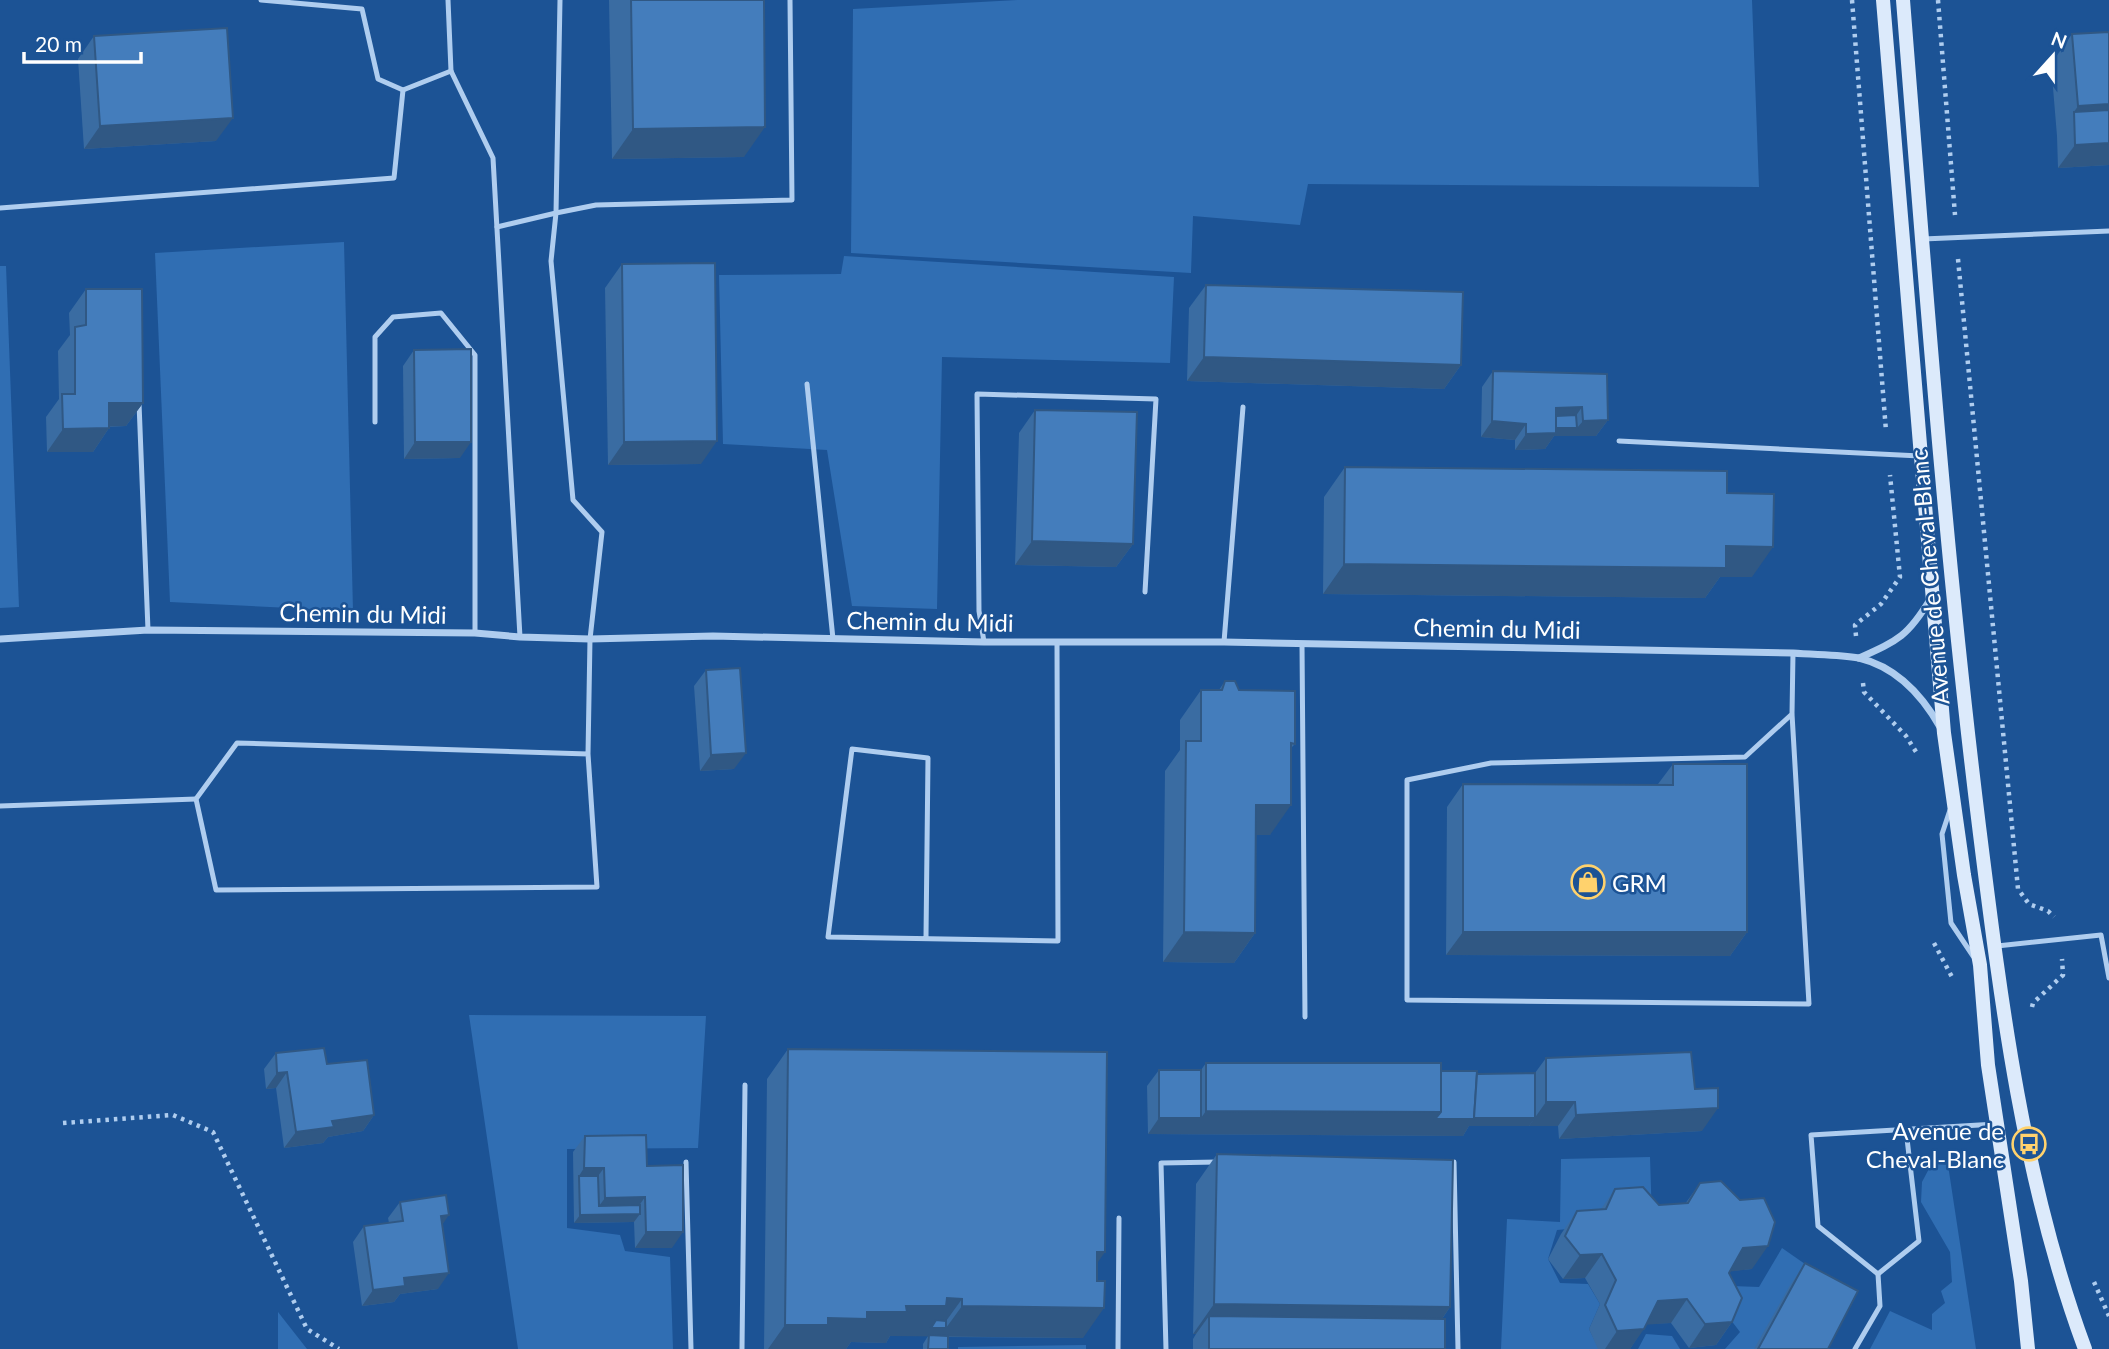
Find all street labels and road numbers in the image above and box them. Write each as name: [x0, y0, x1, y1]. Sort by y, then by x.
street label: Avenue de Cheval-Blanc: [1903, 448, 1955, 706]
street label: Chemin du Midi: [279, 597, 447, 629]
street label: Chemin du Midi: [846, 605, 1014, 637]
street label: Chemin du Midi: [1413, 612, 1581, 644]

